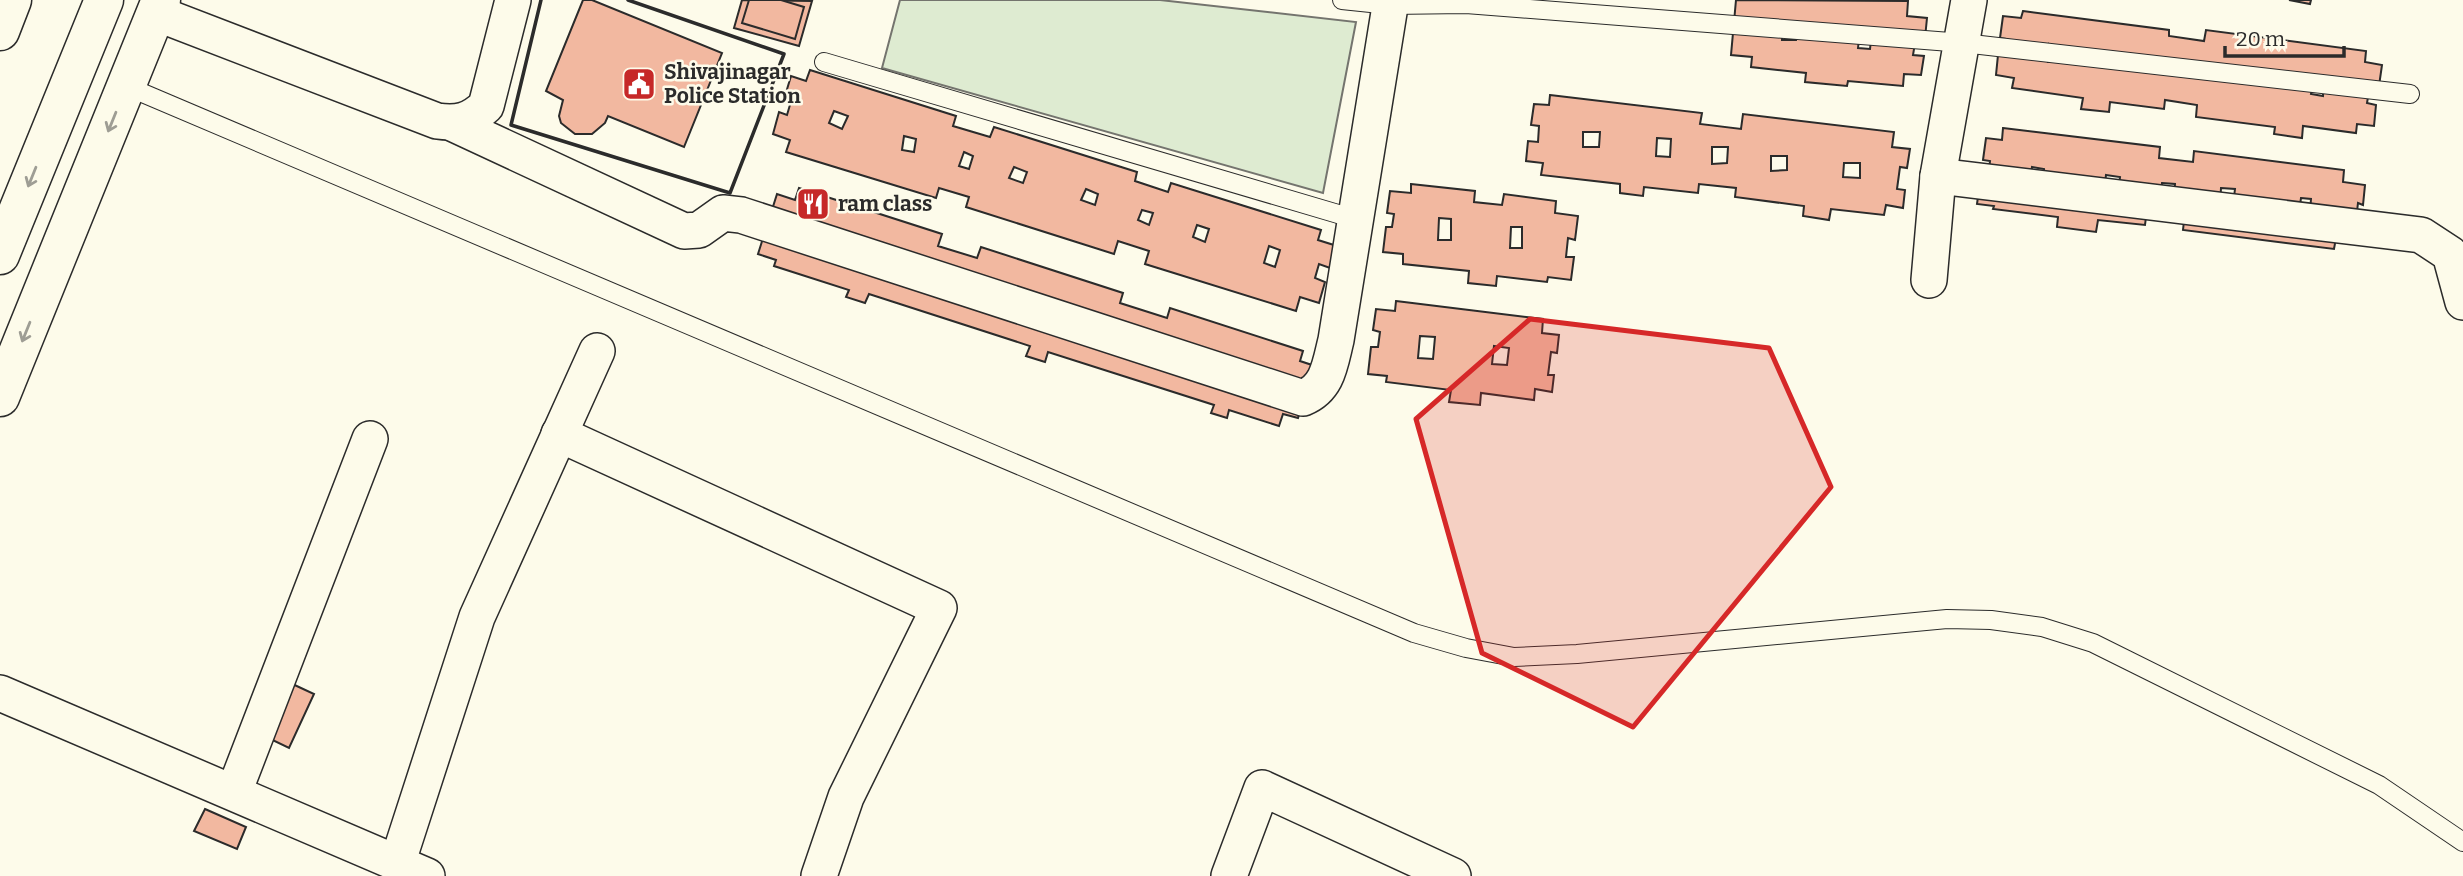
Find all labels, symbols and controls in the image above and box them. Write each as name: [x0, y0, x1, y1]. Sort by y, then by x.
scale bar: [2225, 14, 2344, 58]
text: 20 m: [2236, 26, 2285, 52]
place label: Shivajinagar Police Station: [664, 59, 801, 109]
public building icon: Shivajinagar Police Station: [620, 65, 658, 103]
one-way arrow: [104, 110, 117, 132]
one-way arrow: [24, 165, 37, 187]
restaurant icon: ram class: [794, 185, 832, 223]
place label: ram class: [838, 191, 932, 217]
one-way arrow: [19, 321, 32, 343]

